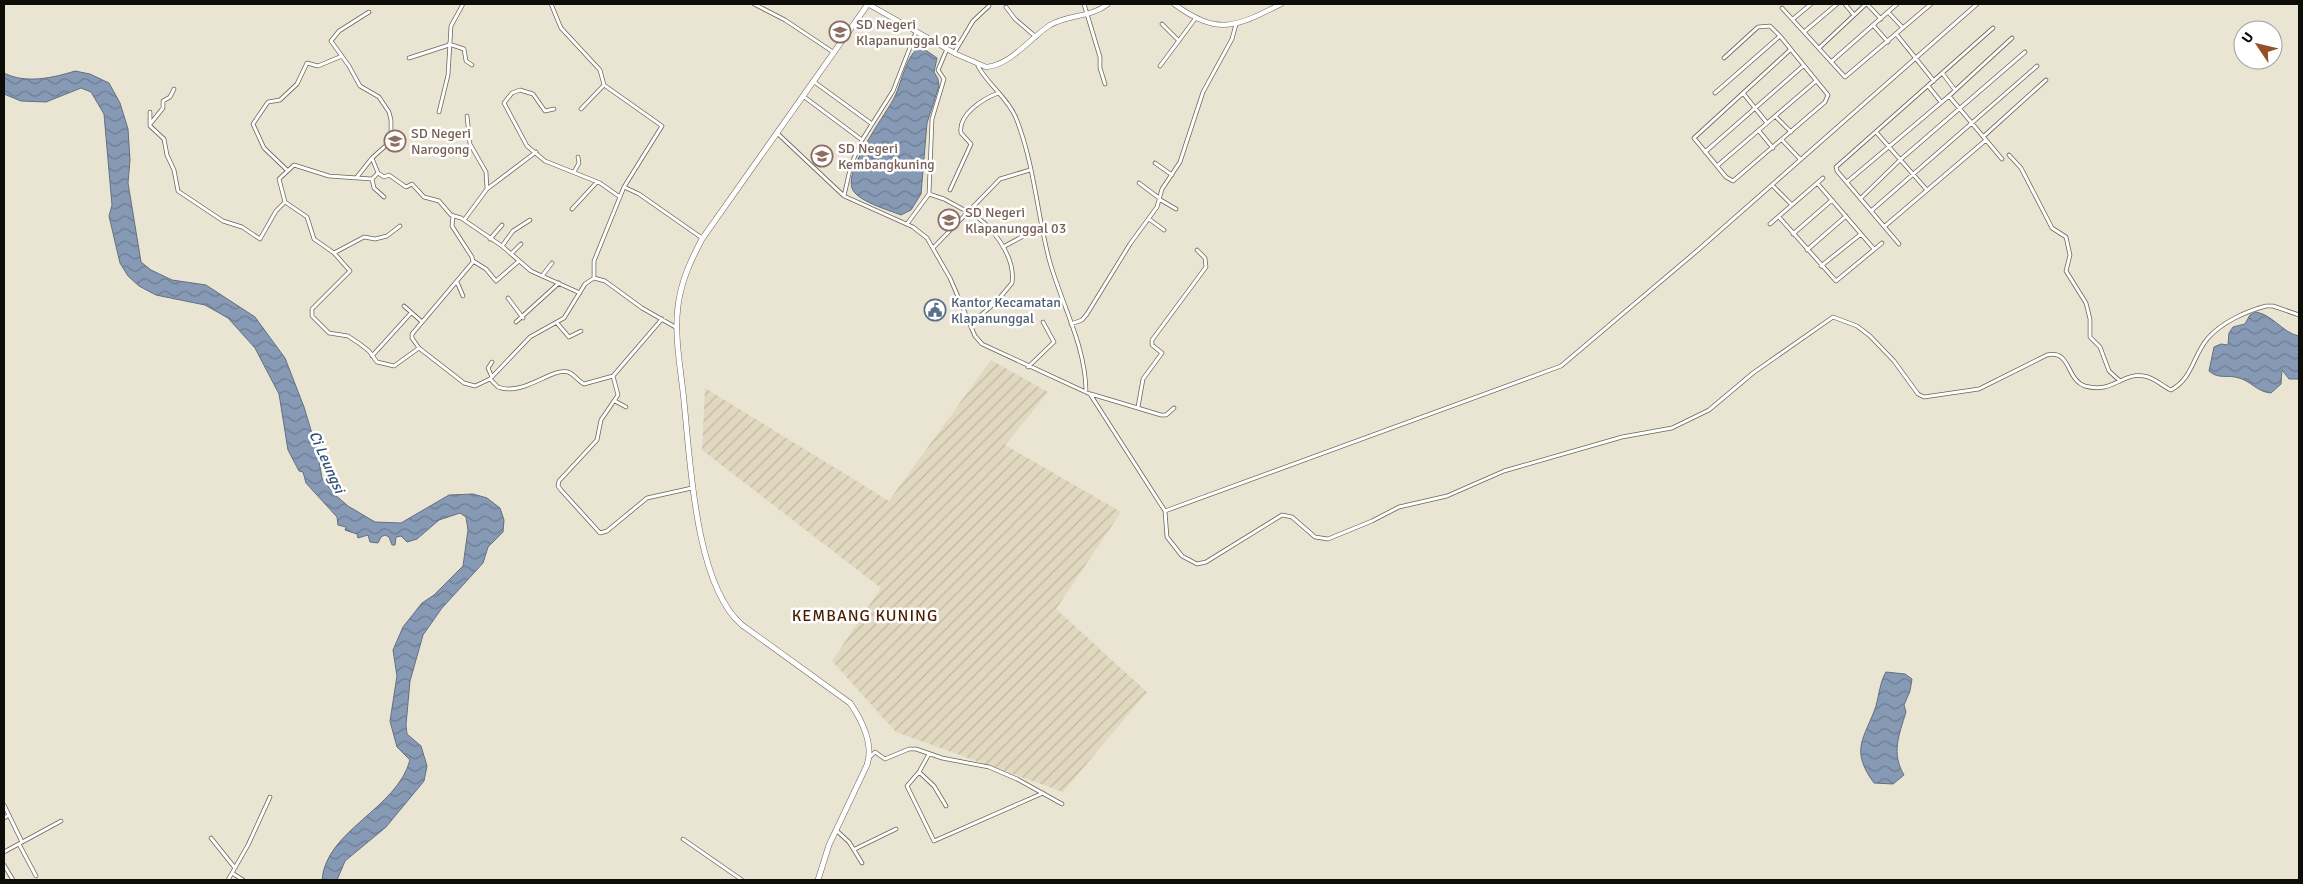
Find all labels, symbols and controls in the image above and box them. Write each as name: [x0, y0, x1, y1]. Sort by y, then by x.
place label: SD Negeri Klapanunggal 02: [856, 16, 957, 49]
school or university icon: SD Negeri Klapanunggal 02: [828, 20, 852, 44]
north arrow: [2233, 20, 2283, 70]
text: U: [2238, 29, 2257, 47]
place label: SD Negeri Narogong: [411, 125, 471, 158]
school or university icon: SD Negeri Narogong: [383, 129, 407, 153]
place label: SD Negeri Kembangkuning: [838, 140, 935, 173]
school or university icon: SD Negeri Kembangkuning: [810, 144, 834, 168]
place label: SD Negeri Klapanunggal 03: [965, 204, 1066, 237]
school or university icon: SD Negeri Klapanunggal 03: [937, 208, 961, 232]
place label: Kantor Kecamatan Klapanunggal: [951, 294, 1061, 327]
public building icon: Kantor Kecamatan Klapanunggal: [923, 298, 947, 322]
water label: Ci Leungsi: [305, 428, 349, 498]
district label: KEMBANG KUNING: [792, 606, 938, 626]

